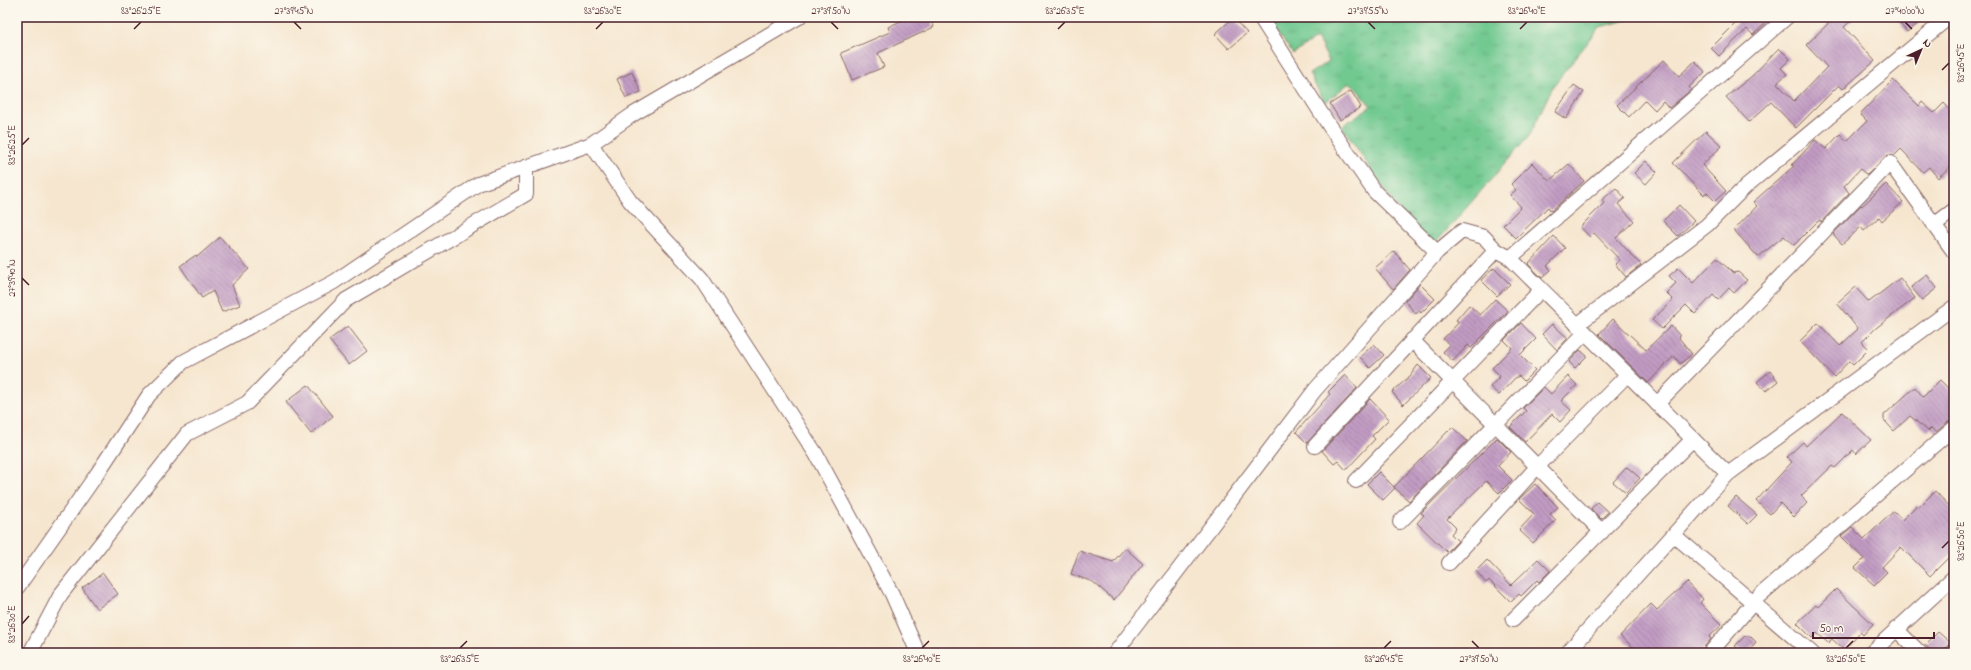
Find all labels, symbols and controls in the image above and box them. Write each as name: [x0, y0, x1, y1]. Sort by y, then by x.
text: 83°26'25"E: [121, 4, 161, 19]
text: 27°39'45"N: [275, 4, 314, 19]
text: 83°26'30"E: [584, 4, 622, 19]
text: 27°39'50"N: [811, 4, 851, 19]
text: 83°26'35"E: [1045, 4, 1085, 19]
text: 27°39'55"N: [1348, 4, 1388, 19]
text: 83°26'40"E: [1508, 4, 1546, 19]
text: 27°40'00"N: [1886, 4, 1925, 19]
north arrow: [1901, 30, 1941, 70]
text: N: [1919, 35, 1935, 52]
text: 83°26'45"E: [1954, 43, 1969, 83]
text: 83°26'25"E: [5, 125, 20, 165]
text: 27°39'40"N: [5, 259, 20, 297]
text: 83°26'50"E: [1954, 521, 1969, 561]
text: 83°26'30"E: [5, 605, 20, 643]
scale bar: [1813, 614, 1934, 640]
text: 50 m: [1819, 620, 1843, 638]
text: 83°26'35"E: [440, 652, 480, 667]
text: 83°26'40"E: [903, 652, 941, 667]
text: 83°26'45"E: [1364, 652, 1404, 667]
text: 27°39'50"N: [1459, 652, 1499, 667]
text: 83°26'50"E: [1826, 652, 1866, 667]

